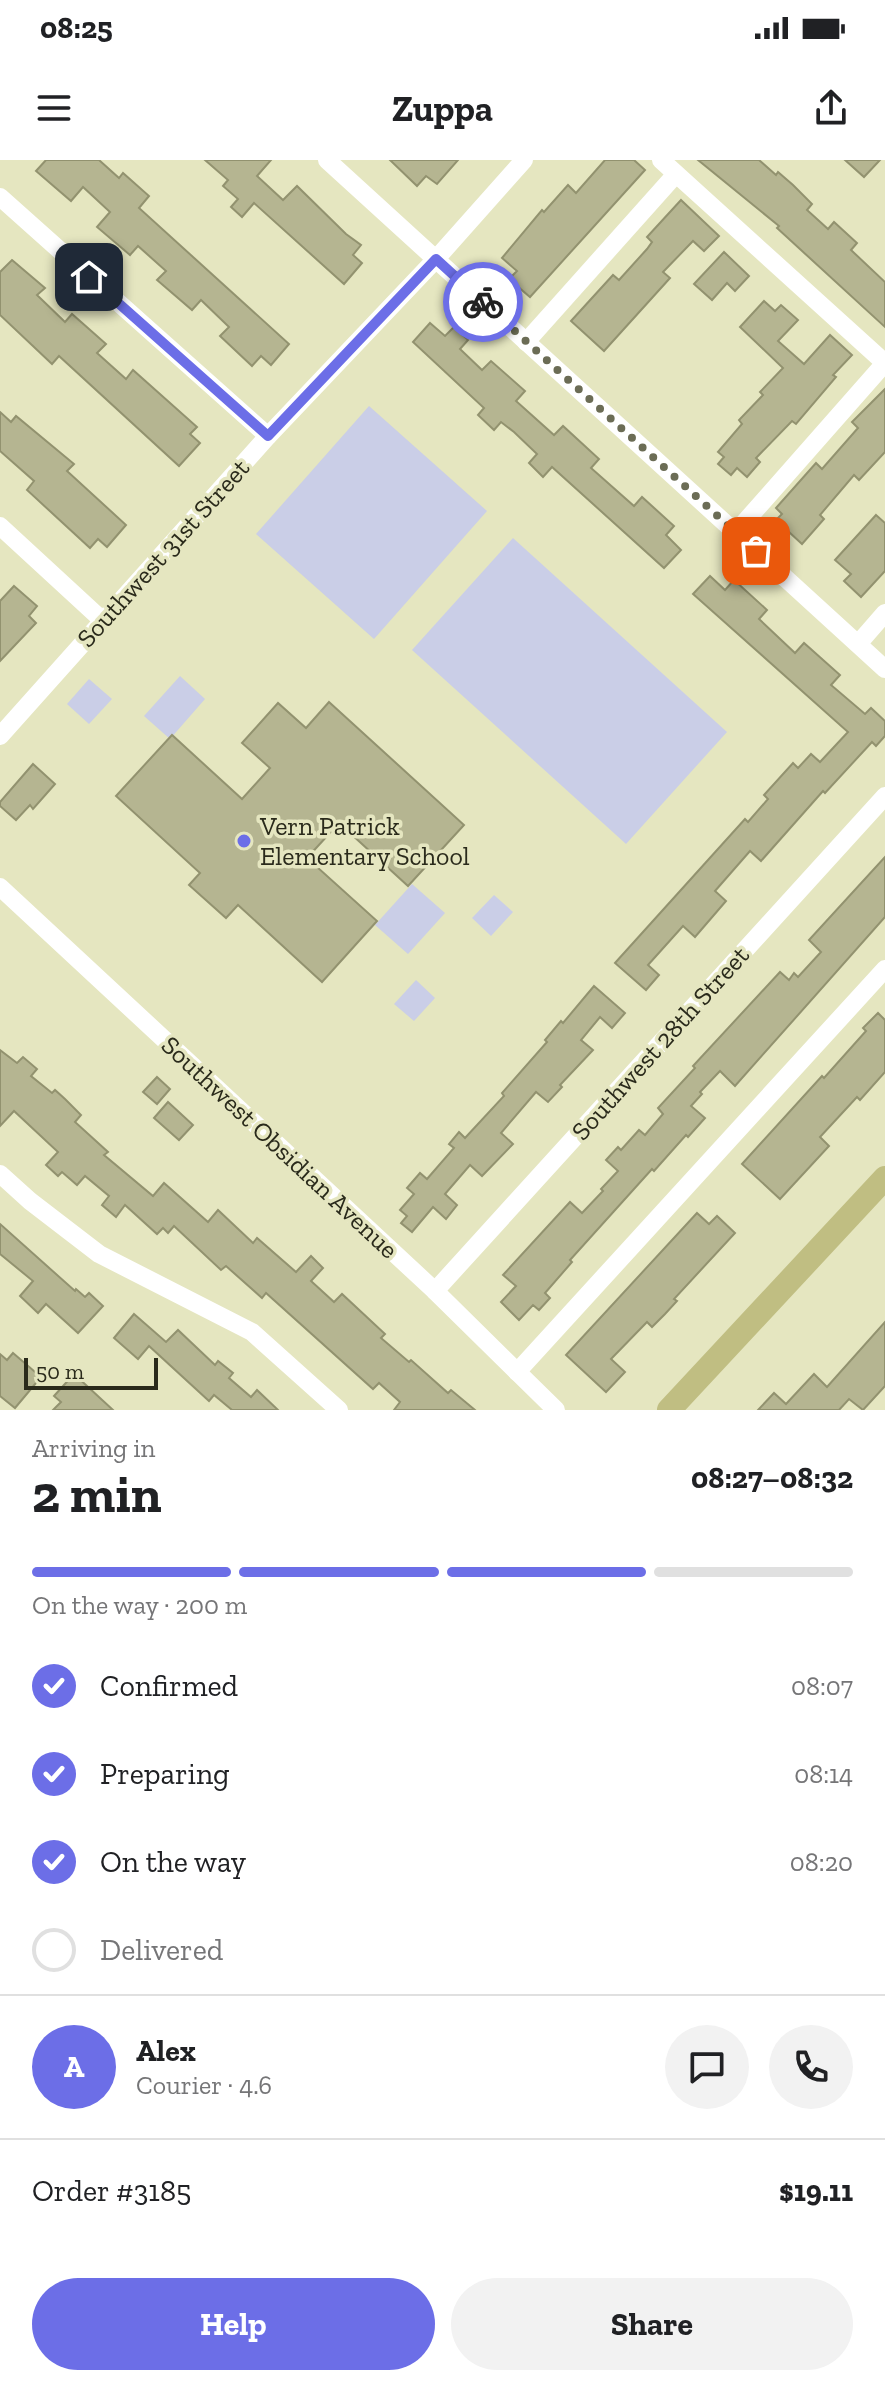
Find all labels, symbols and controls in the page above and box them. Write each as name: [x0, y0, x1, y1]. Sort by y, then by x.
text: 08:25: [40, 10, 113, 46]
icon: menu: [32, 86, 76, 130]
icon: share: [809, 86, 853, 130]
text: Zuppa: [392, 87, 493, 130]
pin: [55, 243, 123, 311]
icon: home: [67, 255, 111, 299]
courier: [443, 262, 523, 342]
icon: bike: [461, 280, 505, 324]
street label: Southwest 31st Street: [70, 452, 256, 654]
pin: [722, 517, 790, 585]
icon: bag: [734, 529, 778, 573]
place label: Vern Patrick Elementary School: [259, 810, 470, 872]
marker: Vern Patrick Elementary School: [235, 832, 253, 850]
street label: Southwest 28th Street: [564, 939, 756, 1147]
street label: Southwest Obsidian Avenue: [155, 1029, 405, 1265]
scale bar: [24, 1354, 158, 1390]
text: 50 m: [36, 1358, 84, 1385]
text: Arriving in: [32, 1432, 155, 1464]
text: 08:27–08:32: [691, 1460, 853, 1496]
text: 2 min: [32, 1463, 162, 1525]
text: On the way · 200 m: [32, 1589, 247, 1621]
icon: check: [32, 1664, 76, 1708]
text: Confirmed: [100, 1668, 238, 1704]
text: 08:07: [791, 1670, 853, 1702]
icon: check: [32, 1752, 76, 1796]
text: Preparing: [100, 1756, 230, 1792]
text: 08:14: [794, 1758, 853, 1790]
icon: check: [32, 1840, 76, 1884]
text: On the way: [100, 1844, 246, 1880]
text: 08:20: [790, 1846, 853, 1878]
text: Delivered: [100, 1932, 223, 1968]
button: chat: [665, 2025, 749, 2109]
button: phone: [769, 2025, 853, 2109]
text: Alex: [136, 2033, 196, 2069]
text: A: [64, 2049, 84, 2085]
text: Courier · 4.6: [136, 2069, 272, 2101]
text: Order #3185: [32, 2173, 191, 2209]
text: $19.11: [779, 2173, 853, 2209]
button: Help: [32, 2278, 435, 2370]
button: Share: [451, 2278, 853, 2370]

